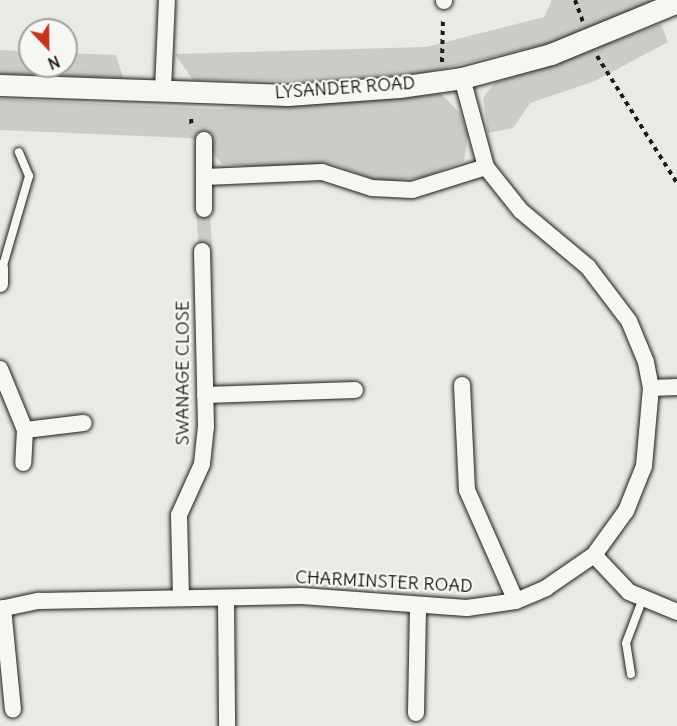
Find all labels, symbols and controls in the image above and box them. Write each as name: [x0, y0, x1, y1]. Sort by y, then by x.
north arrow: [18, 18, 78, 78]
text: N: [45, 51, 63, 74]
street label: LYSANDER ROAD: [274, 72, 416, 104]
street label: SWANAGE CLOSE: [172, 301, 194, 445]
street label: CHARMINSTER ROAD: [295, 567, 473, 597]

